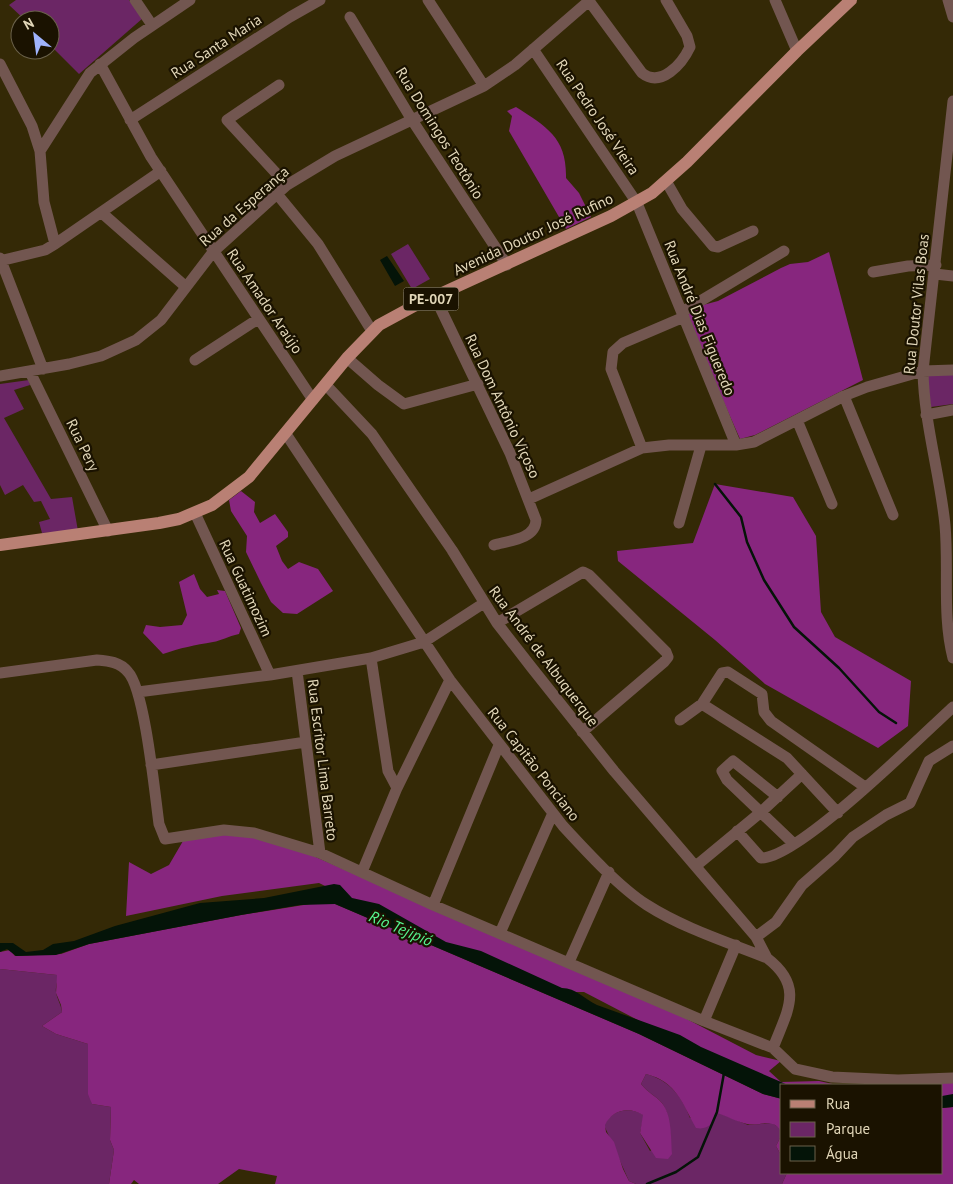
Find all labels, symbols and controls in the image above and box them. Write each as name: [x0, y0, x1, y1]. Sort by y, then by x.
north arrow: [10, 10, 60, 60]
street label: Rua Santa Maria: [167, 10, 265, 82]
text: N: [20, 14, 37, 34]
street label: Rua Pedro José Vieira: [552, 55, 644, 179]
street label: Rua Domingos Teotônio: [392, 64, 488, 202]
street label: Rua da Esperança: [195, 162, 293, 250]
street label: Avenida Doutor José Rufino: [450, 189, 616, 279]
street label: Rua Doutor Vilas Boas: [899, 233, 933, 375]
street label: Rua André Dias Figueredo: [660, 238, 740, 398]
street label: Rua Amador Araújo: [223, 245, 307, 357]
road number: PE-007: [404, 288, 458, 310]
street label: Rua Dom Antônio Viçoso: [461, 331, 545, 481]
street label: Rua Pery: [62, 416, 104, 474]
street label: Rua Guatimozim: [215, 536, 277, 640]
street label: Rua André de Albuquerque: [485, 582, 603, 730]
street label: Rua Escritor Lima Barreto: [304, 678, 342, 842]
street label: Rua Capitão Ponciano: [484, 703, 584, 825]
water label: Rio Tejipió: [366, 906, 436, 950]
legend: [780, 1084, 943, 1174]
text: Rua: [826, 1094, 850, 1113]
text: Parque: [826, 1119, 870, 1138]
text: Água: [826, 1144, 858, 1163]

